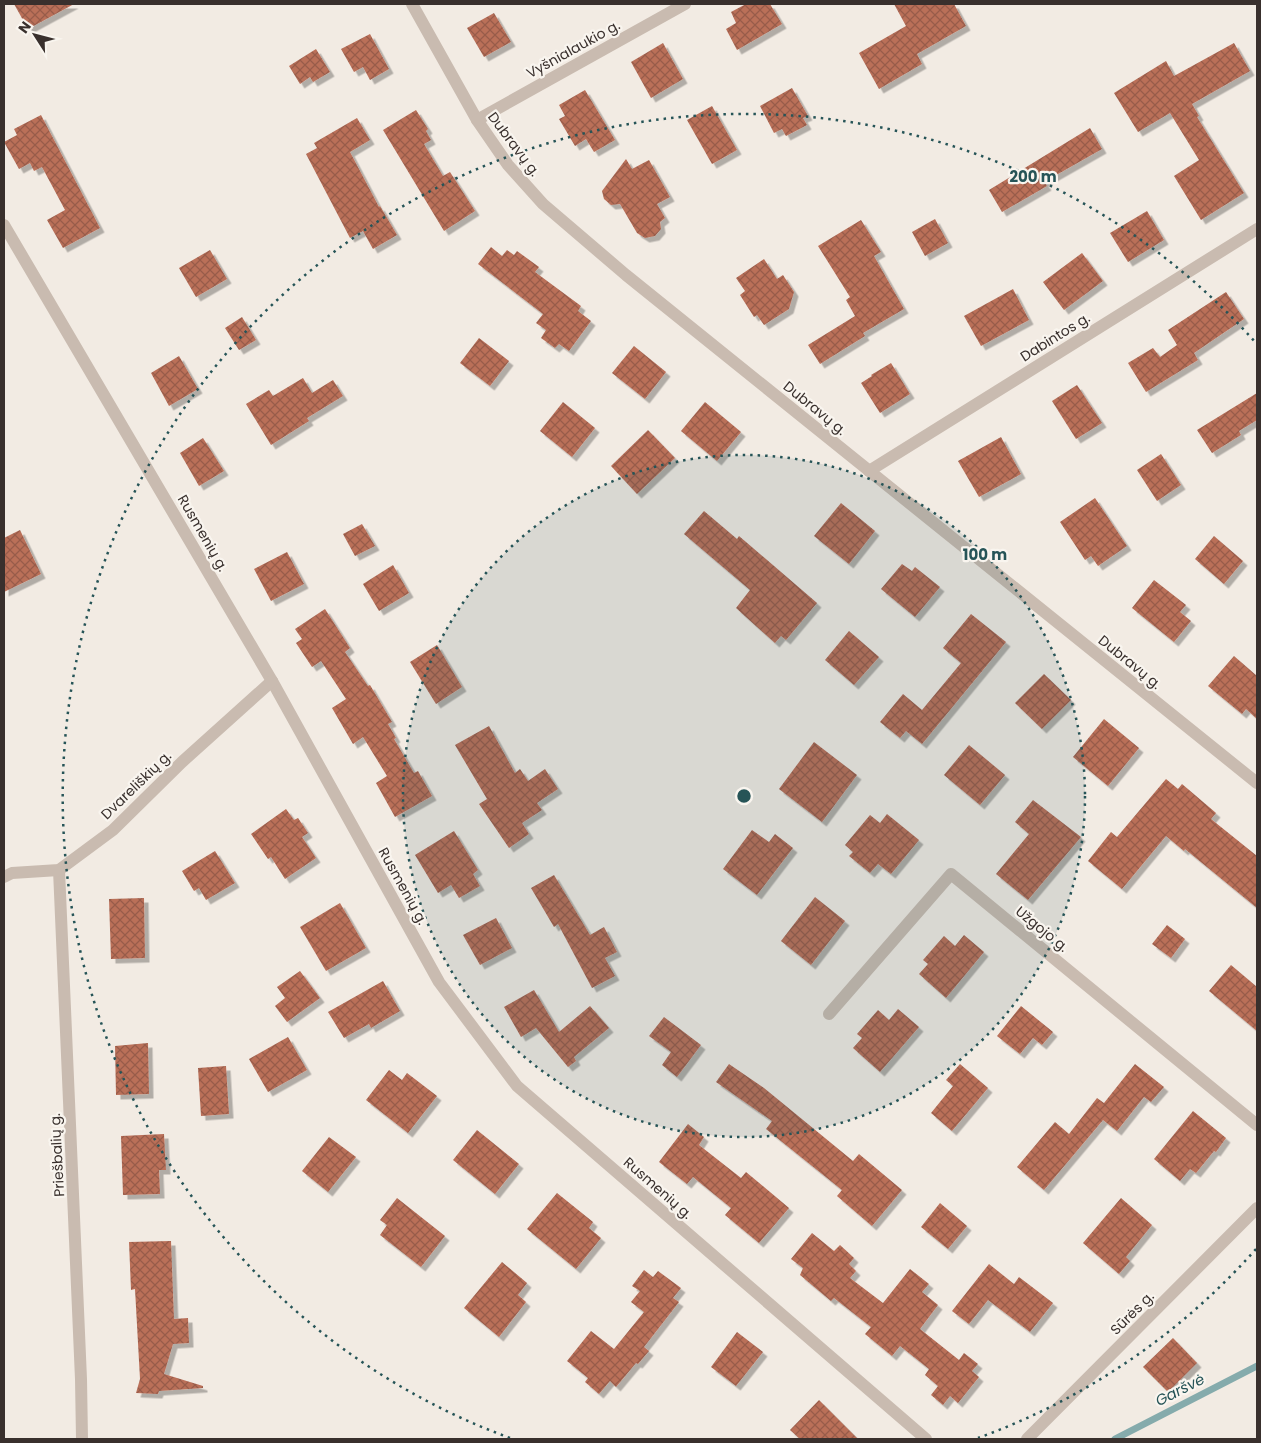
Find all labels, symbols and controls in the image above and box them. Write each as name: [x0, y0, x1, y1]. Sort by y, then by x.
north arrow: [10, 10, 60, 60]
street label: Vyšnialaukio g.: [523, 15, 623, 83]
text: N: [13, 17, 36, 37]
street label: Dubravų g.: [483, 108, 545, 180]
text: 200 m: [1009, 166, 1057, 187]
street label: Dabintos g.: [1016, 308, 1094, 366]
street label: Dubravų g.: [779, 376, 851, 440]
street label: Rusmenių g.: [173, 491, 233, 575]
text: 100 m: [963, 544, 1007, 565]
street label: Dubravų g.: [1094, 630, 1166, 694]
street label: Dvareliškių g.: [96, 746, 176, 824]
centre of rings: [735, 787, 753, 805]
street label: Rusmenių g.: [374, 844, 432, 928]
street label: Užgojo g.: [1011, 901, 1073, 957]
street label: Priešbalių g.: [45, 1113, 69, 1197]
street label: Rusmenių g.: [619, 1152, 697, 1224]
street label: Sūrės g.: [1106, 1287, 1158, 1339]
water label: Garšvė: [1151, 1368, 1208, 1411]

